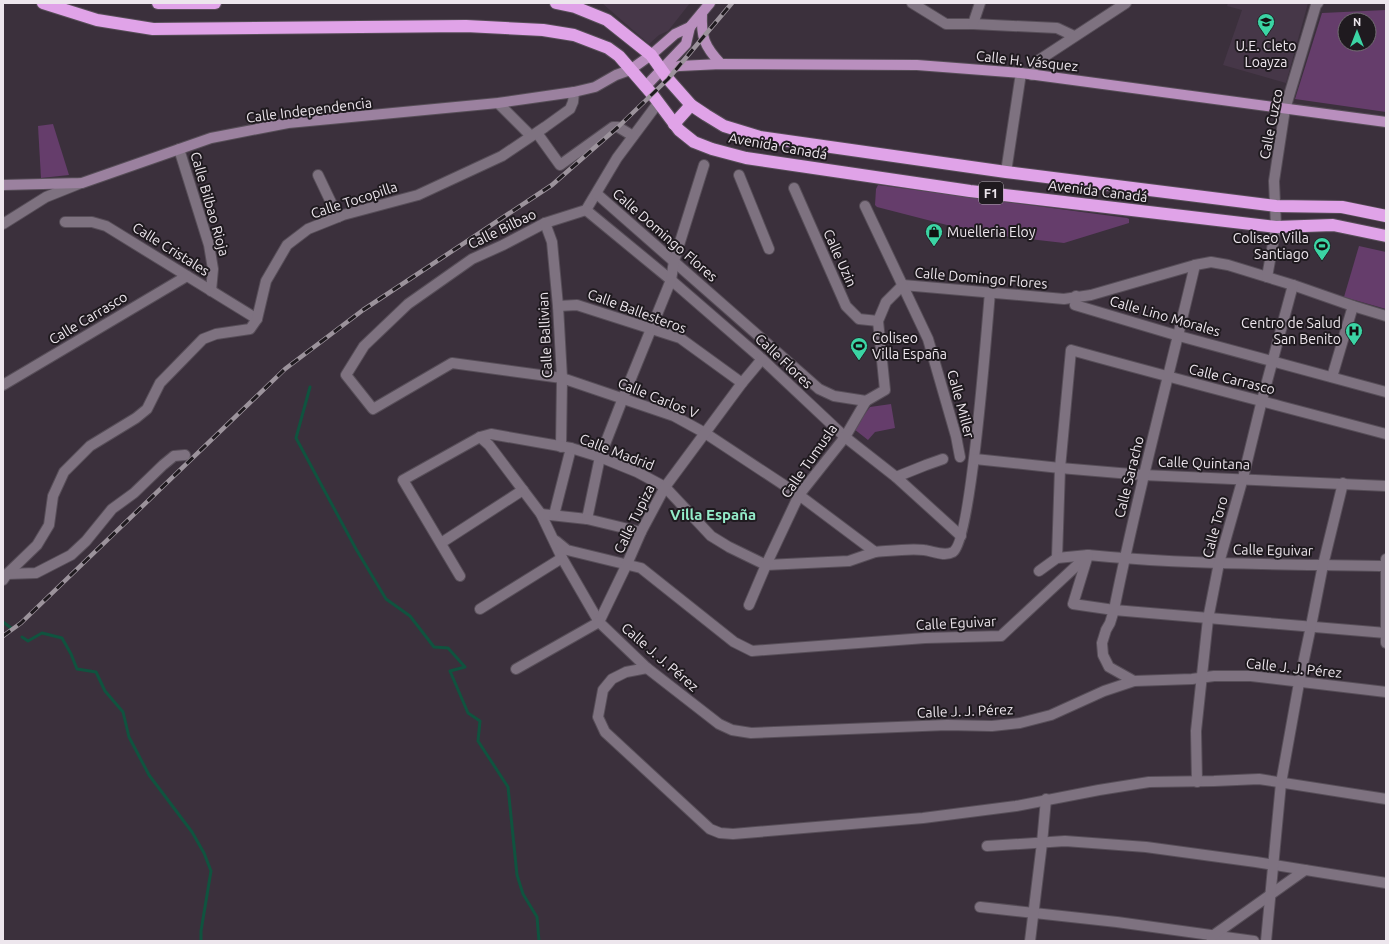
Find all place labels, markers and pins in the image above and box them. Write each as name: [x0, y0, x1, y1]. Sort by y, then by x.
school or university icon: U.E. Cleto Loayza: [1256, 12, 1276, 37]
place label: U.E. Cleto Loayza: [1235, 38, 1297, 70]
shop icon: Muelleria Eloy: [924, 222, 944, 247]
place label: Muelleria Eloy: [947, 224, 1036, 240]
place label: Coliseo Villa Santiago: [1233, 230, 1309, 262]
sports icon: Coliseo Villa Santiago: [1312, 236, 1332, 261]
place label: Centro de Salud San Benito: [1241, 315, 1341, 347]
hospital icon: Centro de Salud San Benito: [1344, 321, 1364, 346]
place label: Coliseo Villa España: [872, 330, 947, 362]
sports icon: Coliseo Villa España: [849, 336, 869, 361]

